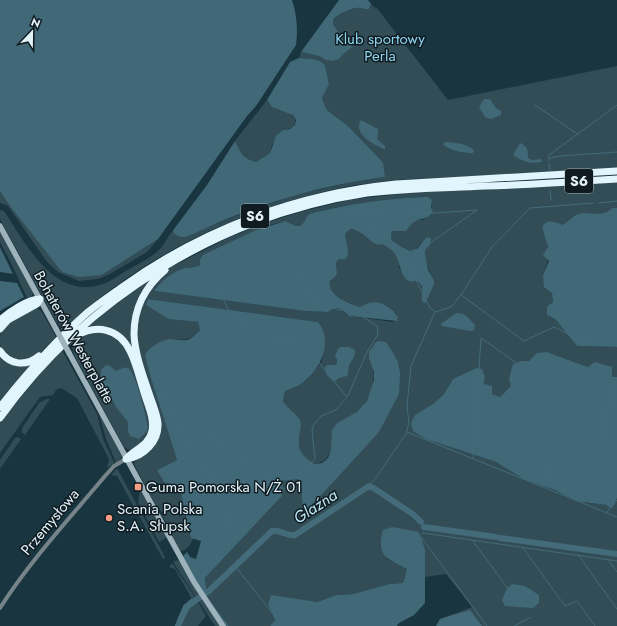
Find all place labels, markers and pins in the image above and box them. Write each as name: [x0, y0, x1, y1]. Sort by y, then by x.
place label: Guma Pomorska N/Ż 01: [146, 476, 302, 498]
marker: Guma Pomorska N/Ż 01: [133, 482, 143, 492]
place label: Scania Polska S.A. Słupsk: [117, 498, 202, 537]
marker: Scania Polska S.A. Słupsk: [104, 513, 114, 523]

